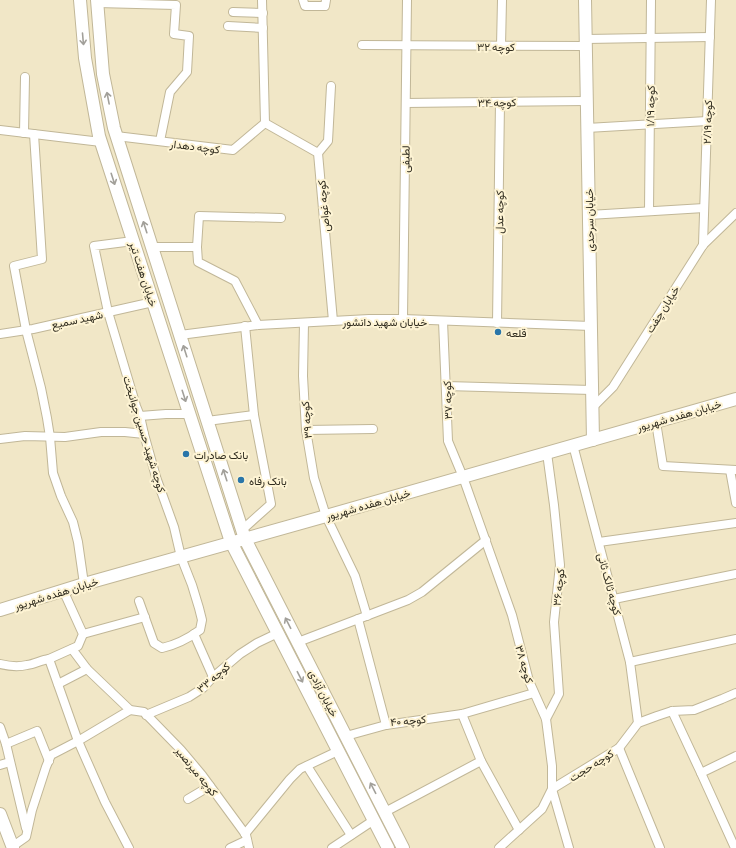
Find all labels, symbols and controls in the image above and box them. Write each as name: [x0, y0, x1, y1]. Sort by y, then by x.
one-way arrow: [80, 32, 87, 45]
street label: کوچه ۳۲: [477, 40, 515, 55]
street label: کوچه ۱/۱۹: [643, 85, 659, 127]
one-way arrow: [103, 92, 111, 105]
street label: کوچه ۳۴: [478, 95, 516, 111]
street label: کوچه ۲/۱۹: [700, 100, 716, 144]
street label: کوچه دهدار: [168, 136, 221, 157]
street label: لطیفی: [398, 145, 413, 173]
one-way arrow: [110, 173, 117, 186]
street label: کوچه غواص: [314, 179, 334, 232]
street label: خیابان سرحدی: [582, 188, 597, 252]
street label: کوچه عدل: [492, 190, 508, 234]
one-way arrow: [141, 221, 148, 234]
street label: خیابان هفت تیر: [126, 239, 161, 308]
street label: خیابان چفت: [642, 283, 683, 336]
street label: شهید سمیع: [50, 307, 105, 333]
street label: خیابان شهید دانشور: [342, 315, 427, 329]
place label: قلعه: [506, 326, 527, 339]
marker: قلعه: [493, 327, 503, 337]
one-way arrow: [181, 345, 188, 358]
street label: کوچه شهید حسین جوانبخت: [119, 374, 169, 495]
street label: کوچه ۳۷: [440, 380, 456, 420]
one-way arrow: [181, 390, 188, 403]
street label: خیابان هفده شهریور: [634, 397, 723, 435]
street label: کوچه ۳۹: [298, 400, 316, 439]
place label: بانک صادرات: [194, 448, 248, 462]
marker: بانک صادرات: [181, 449, 191, 459]
one-way arrow: [220, 469, 228, 481]
place label: بانک رفاه: [249, 474, 287, 488]
marker: بانک رفاه: [236, 475, 246, 485]
street label: خیابان هفده شهریور: [323, 486, 412, 524]
street label: کوچه ثالک ثانی: [594, 551, 625, 617]
street label: کوچه ۳۶: [550, 568, 568, 607]
street label: خیابان هفده شهریور: [11, 574, 100, 613]
one-way arrow: [284, 617, 291, 629]
street label: کوچه ۳۸: [511, 644, 537, 685]
street label: کوچه ۳۳: [194, 659, 234, 696]
street label: خیابان آزادی: [306, 667, 341, 719]
one-way arrow: [297, 671, 304, 683]
street label: کوچه ۴۰: [390, 712, 427, 730]
street label: کوچه میرنصیر: [171, 743, 221, 800]
street label: کوچه حجت: [566, 746, 617, 785]
one-way arrow: [369, 783, 376, 795]

